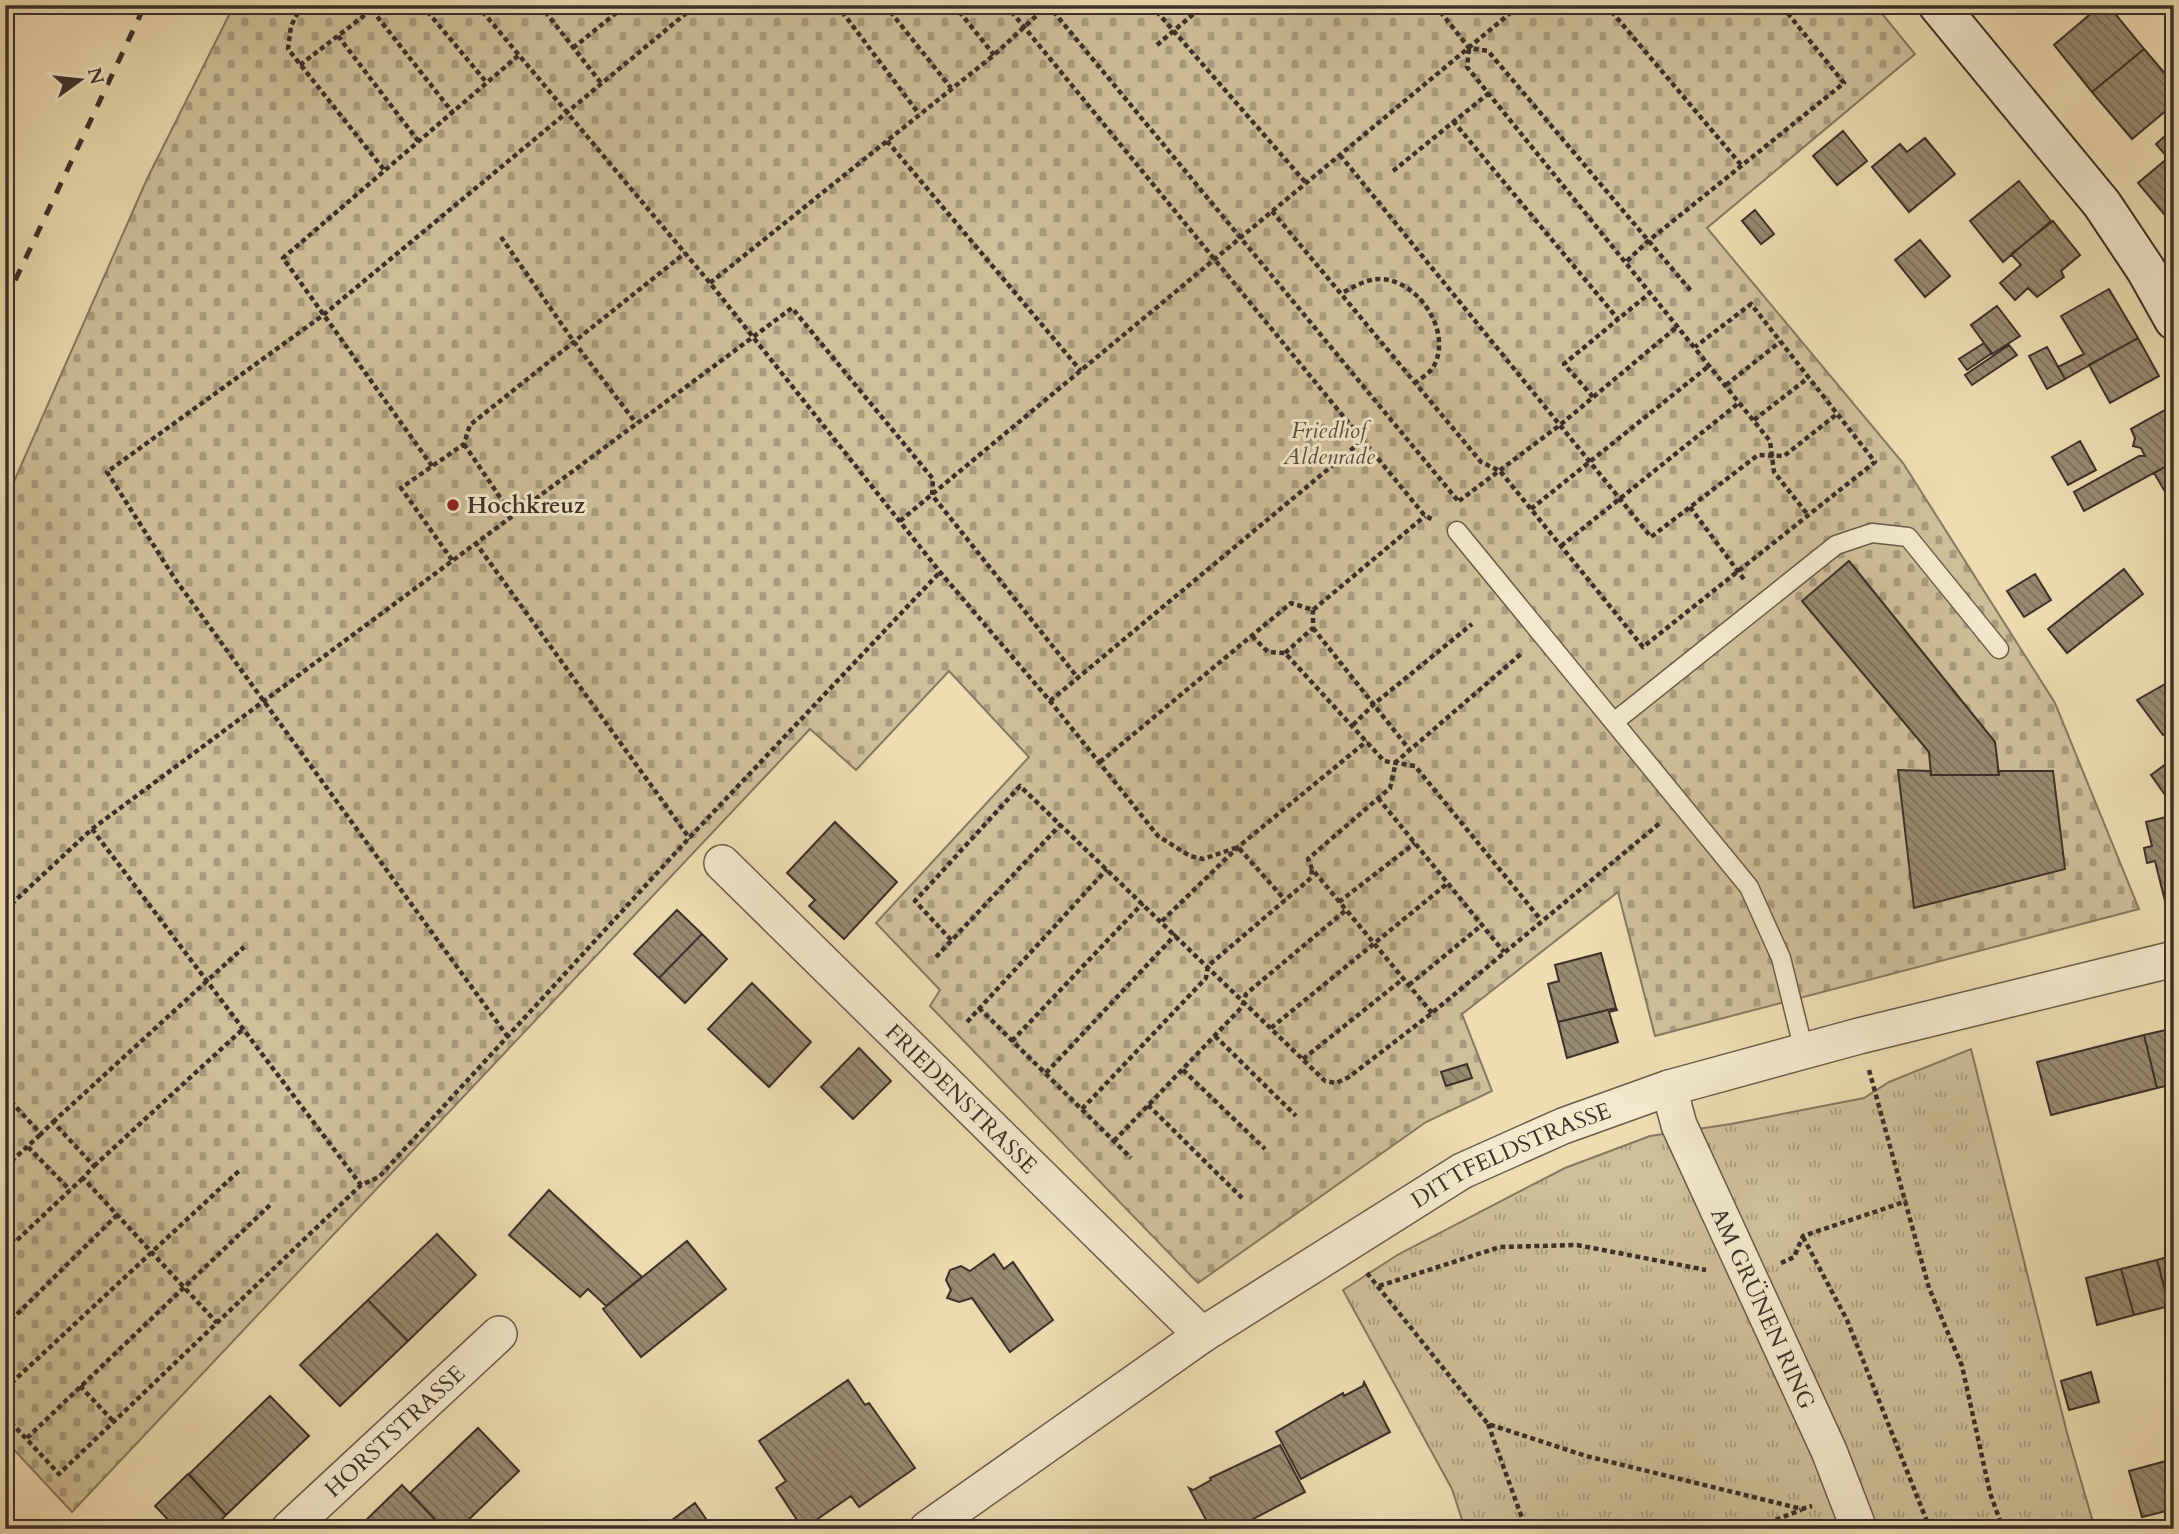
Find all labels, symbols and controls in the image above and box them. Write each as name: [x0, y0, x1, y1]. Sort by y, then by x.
north arrow: [46, 46, 116, 116]
text: N: [81, 65, 110, 88]
park label: Friedhof Aldenrade: [1282, 415, 1375, 472]
place label: Hochkreuz: [467, 490, 585, 521]
marker: Hochkreuz: [445, 497, 461, 513]
street label: FRIEDENSTRASSE: [879, 1017, 1044, 1180]
street label: DITTFELDSTRASSE: [1405, 1095, 1615, 1215]
street label: AM GRÜNEN RING: [1704, 1203, 1823, 1414]
street label: HORSTSTRASSE: [317, 1358, 472, 1504]

